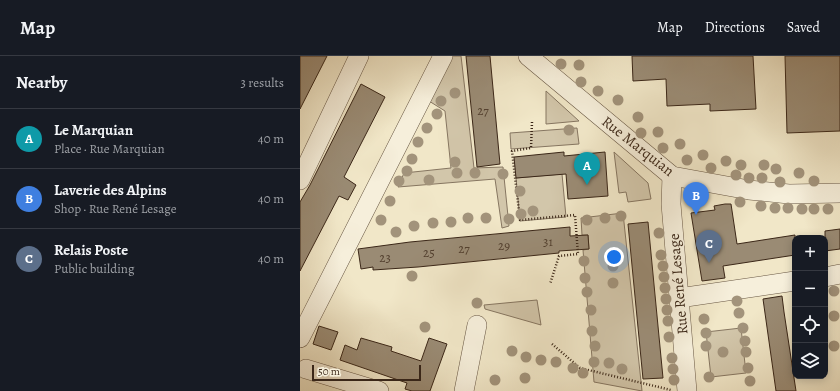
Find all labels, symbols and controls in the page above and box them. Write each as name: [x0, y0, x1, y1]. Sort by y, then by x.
text: Map: [20, 15, 55, 41]
text: Map: [657, 18, 683, 37]
text: Directions: [705, 18, 765, 37]
text: Saved: [787, 18, 820, 37]
text: Nearby: [16, 71, 67, 94]
text: 3 results: [240, 74, 284, 91]
house number: 27: [477, 102, 489, 119]
street label: Rue Marquian: [598, 111, 678, 181]
text: Le Marquian: [54, 120, 133, 140]
text: A: [25, 130, 33, 147]
text: 40 m: [258, 130, 284, 147]
text: Place · Rue Marquian: [54, 140, 165, 157]
pin: A: [574, 152, 600, 185]
text: Laverie des Alpins: [54, 180, 167, 200]
pin: B: [683, 182, 709, 215]
text: B: [25, 190, 33, 207]
text: 40 m: [258, 190, 284, 207]
text: Shop · Rue René Lesage: [54, 200, 177, 217]
pin: C: [696, 230, 722, 263]
street label: Rue René Lesage: [664, 232, 692, 335]
house number: 31: [543, 233, 553, 250]
map controls: [792, 235, 828, 379]
button: +: [792, 235, 828, 271]
house number: 29: [498, 237, 510, 254]
text: Relais Poste: [54, 240, 128, 260]
house number: 27: [458, 240, 470, 257]
house number: 25: [423, 244, 435, 261]
your location: [604, 247, 624, 267]
house number: 23: [379, 249, 391, 266]
text: C: [25, 250, 33, 267]
text: 40 m: [258, 250, 284, 267]
text: Public building: [54, 260, 134, 277]
button: −: [792, 271, 828, 307]
button: locate: [792, 307, 828, 343]
button: layers: [792, 343, 828, 379]
scale bar: [312, 363, 421, 382]
text: 50 m: [318, 364, 340, 379]

